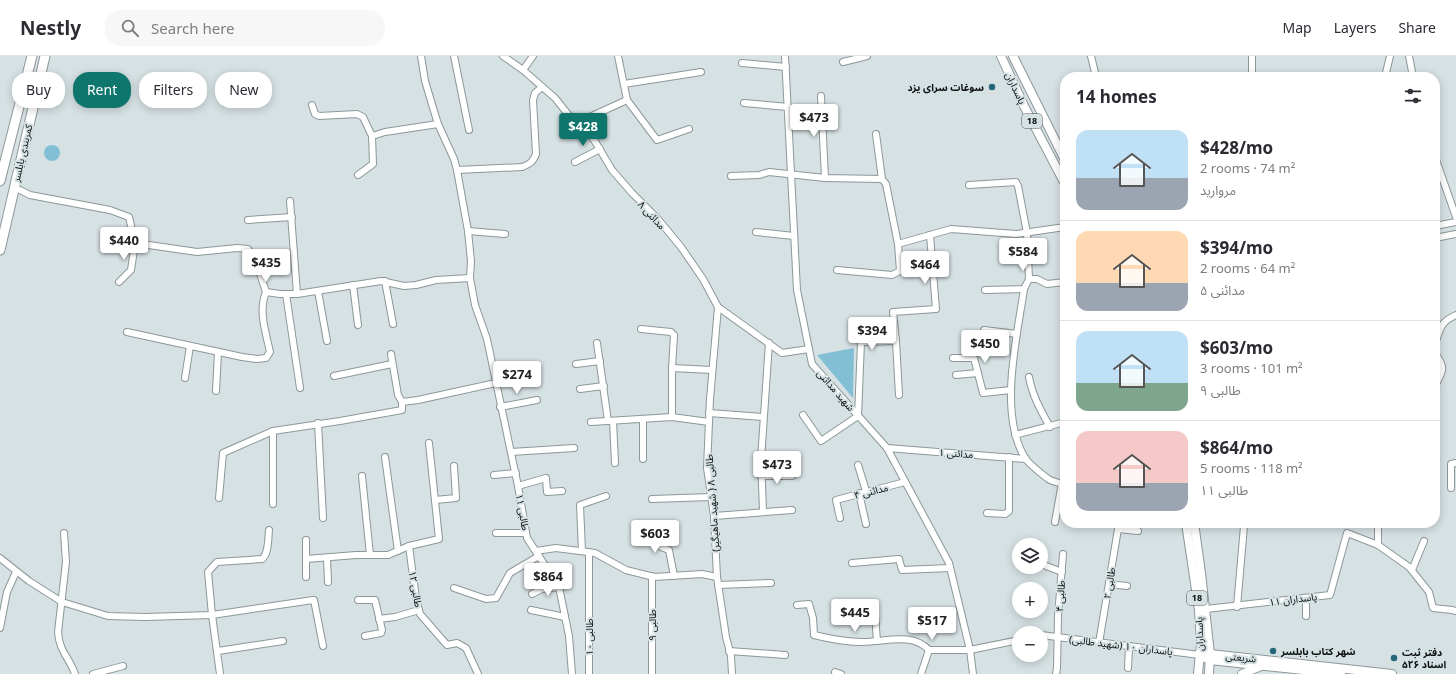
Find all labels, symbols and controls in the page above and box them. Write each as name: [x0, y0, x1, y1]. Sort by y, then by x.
search box: [105, 10, 385, 46]
text: Nestly: [20, 15, 81, 41]
icon: search: [119, 17, 141, 39]
text: Search here: [151, 18, 235, 38]
text: Map: [1283, 18, 1312, 37]
text: Layers: [1334, 18, 1376, 37]
text: Share: [1398, 18, 1436, 37]
street label: پاسداران: [1002, 70, 1030, 106]
chip: Buy: [12, 72, 65, 108]
chip: Rent: [73, 72, 131, 108]
chip: Filters: [139, 72, 207, 108]
chip: New: [215, 72, 272, 108]
place label: سوغات سرای یزد: [907, 80, 984, 94]
marker: سوغات سرای یزد: [987, 82, 997, 92]
text: 14 homes: [1076, 85, 1157, 108]
icon: filters: [1402, 85, 1424, 107]
pin: $473: [790, 104, 838, 138]
text: $473: [799, 108, 829, 126]
pin: $428: [559, 113, 607, 147]
road number: 18: [1022, 114, 1042, 128]
text: $428: [568, 117, 598, 135]
street label: کمربندی بابلسر: [8, 122, 36, 184]
text: $428/mo: [1200, 136, 1273, 159]
icon: home: [1108, 146, 1156, 194]
text: 2 rooms · 74 m²: [1200, 159, 1295, 177]
text: مروارید: [1200, 181, 1236, 199]
street label: مدائنی ۸: [635, 198, 669, 232]
pin: $440: [100, 227, 148, 261]
text: $440: [109, 231, 139, 249]
text: $394/mo: [1200, 236, 1273, 259]
pin: $584: [999, 238, 1047, 272]
text: $584: [1008, 242, 1038, 260]
icon: home: [1108, 247, 1156, 295]
pin: $435: [242, 249, 290, 283]
pin: $464: [901, 251, 949, 285]
text: $435: [251, 253, 281, 271]
text: $464: [910, 255, 940, 273]
text: 2 rooms · 64 m²: [1200, 259, 1295, 277]
text: مدائنی ۵: [1200, 281, 1245, 299]
pin: $394: [848, 317, 896, 351]
text: $394: [857, 321, 887, 339]
pin: $450: [961, 330, 1009, 364]
text: $450: [970, 334, 1000, 352]
text: $603/mo: [1200, 336, 1273, 359]
icon: home: [1108, 347, 1156, 395]
text: 3 rooms · 101 m²: [1200, 359, 1303, 377]
pin: $274: [493, 361, 541, 395]
text: $274: [502, 365, 532, 383]
street label: شهید مدائنی: [814, 366, 858, 414]
text: طالبی ۹: [1200, 381, 1241, 399]
text: $864/mo: [1200, 436, 1273, 459]
street label: مدائنی ۱: [938, 445, 974, 461]
icon: home: [1108, 447, 1156, 495]
pin: $473: [753, 451, 801, 485]
street label: طالبی ۸ ( شهید ماهیگیر): [702, 454, 722, 552]
text: $473: [762, 455, 792, 473]
text: 5 rooms · 118 m²: [1200, 459, 1303, 477]
street label: مدائنی ۴: [852, 480, 890, 502]
text: طالبی ۱۱: [1200, 481, 1248, 499]
street label: طالبی ۱۱: [513, 493, 533, 532]
pin: $603: [631, 520, 679, 554]
text: $603: [640, 524, 670, 542]
map controls: [1012, 538, 1048, 662]
button: layers: [1012, 538, 1048, 574]
pin: $864: [524, 563, 572, 597]
street label: طالبی ۲: [1100, 566, 1118, 600]
text: $864: [533, 567, 563, 585]
street label: طالبی ۱۲: [406, 570, 426, 609]
street label: طالبی ۴: [1052, 580, 1068, 612]
button: +: [1012, 582, 1048, 618]
street label: پاسداران ۱۱: [1268, 589, 1318, 609]
road number: 18: [1187, 591, 1207, 605]
pin: $445: [831, 599, 879, 633]
text: $445: [840, 603, 870, 621]
pin: $517: [908, 607, 956, 641]
street label: طالبی ۹: [645, 609, 659, 641]
text: $517: [917, 611, 947, 629]
street label: پاسداران: [1191, 617, 1207, 651]
street label: طالبی ۱۰: [582, 618, 596, 656]
button: −: [1012, 626, 1048, 662]
street label: پاسداران ۱۰ (شهید طالبی): [1068, 632, 1174, 658]
place label: شهر کتاب بابلسر: [1280, 644, 1356, 658]
place label: دفتر ثبت اسناد ۵۲۶: [1402, 645, 1446, 671]
marker: شهر کتاب بابلسر: [1268, 646, 1278, 656]
street label: شریعتی: [1225, 648, 1257, 666]
marker: دفتر ثبت اسناد ۵۲۶: [1389, 653, 1399, 663]

